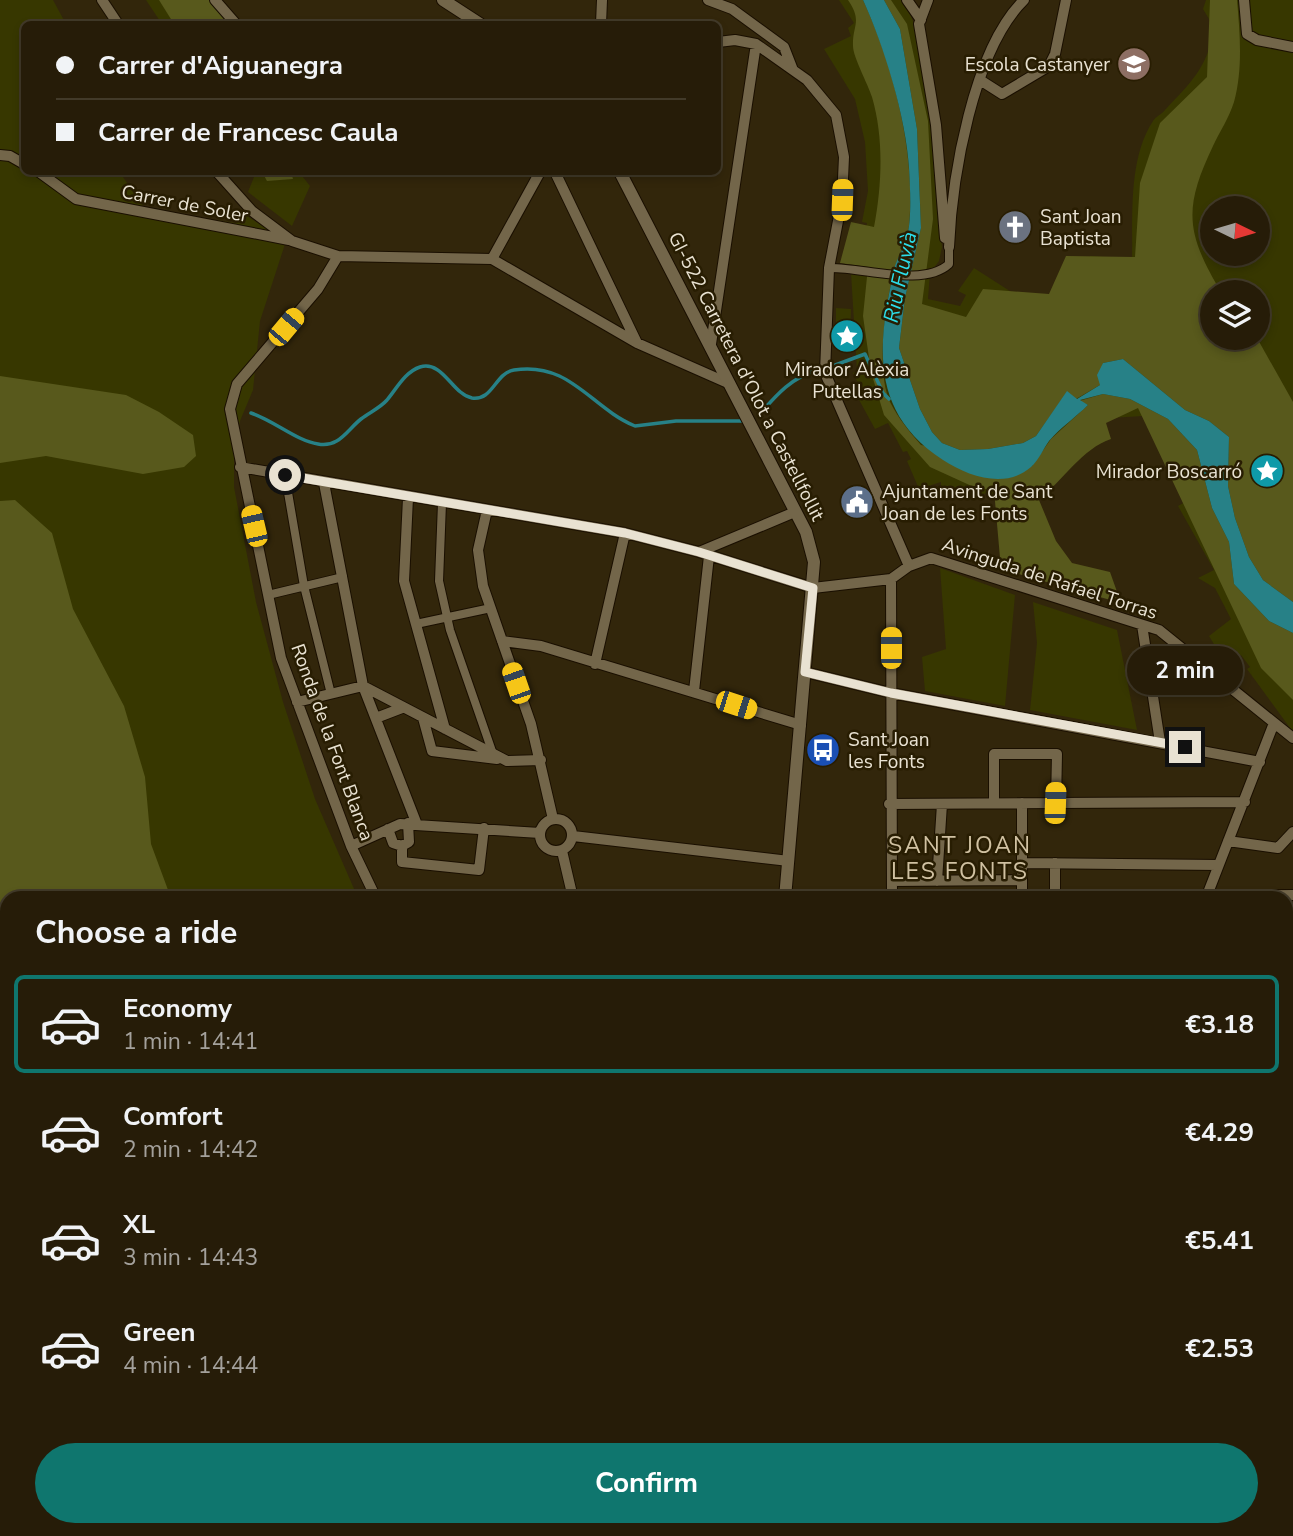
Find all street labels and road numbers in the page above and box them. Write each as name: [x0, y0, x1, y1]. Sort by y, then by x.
street label: Carrer de Soler: [119, 179, 251, 229]
street label: GI-522 Carretera d'Olot a Castellfollit: [662, 228, 831, 526]
street label: Avinguda de Rafael Torras: [939, 532, 1161, 626]
street label: Ronda de la Font Blanca: [284, 640, 380, 844]

